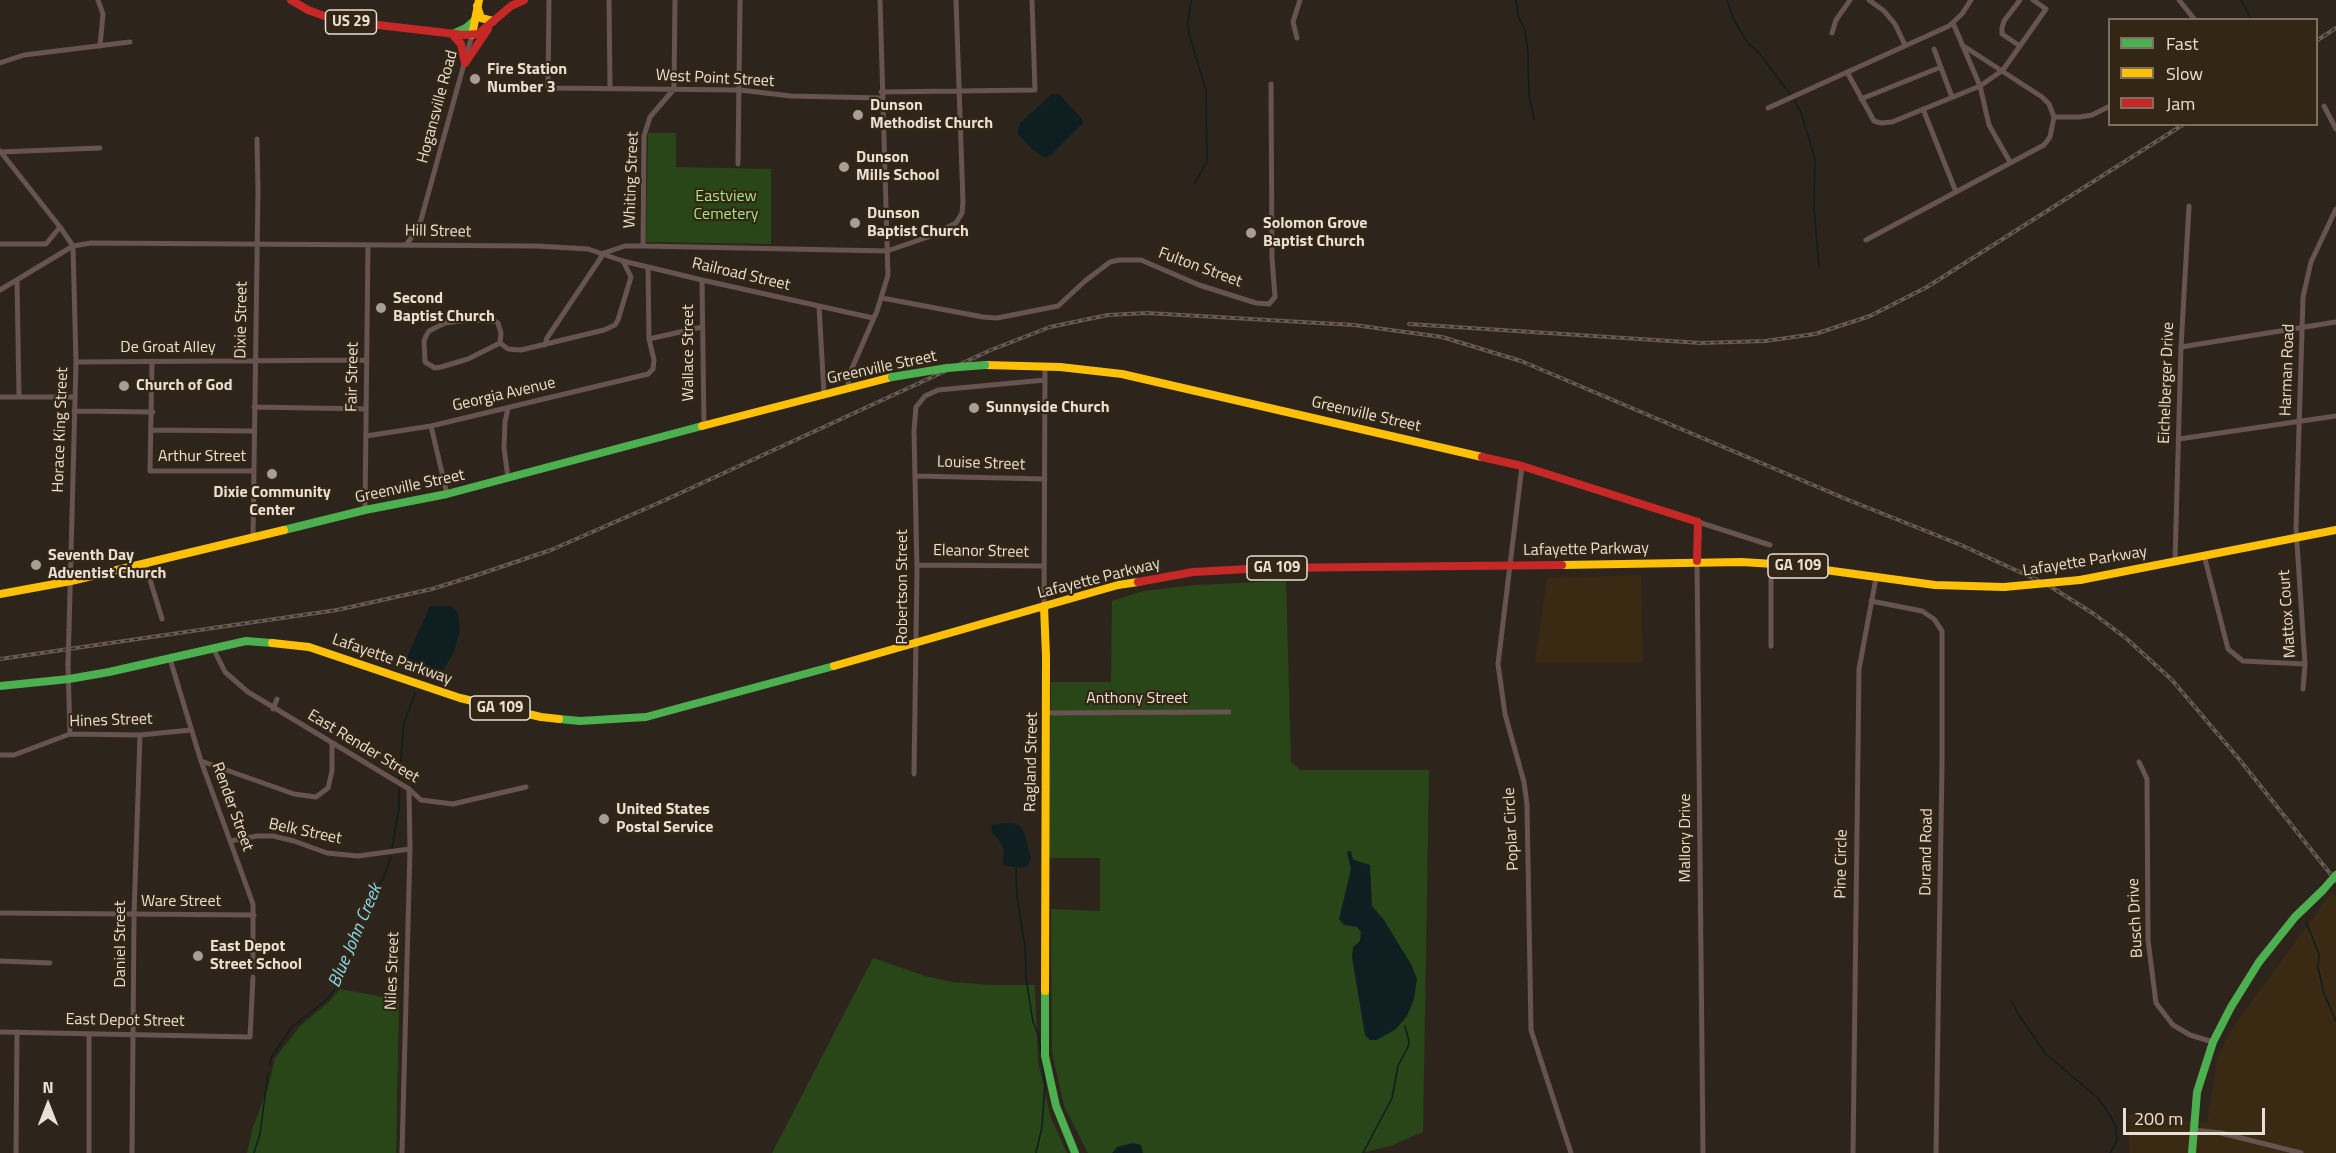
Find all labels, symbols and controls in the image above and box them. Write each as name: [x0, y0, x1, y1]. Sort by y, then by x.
road number: US 29: [326, 10, 376, 34]
legend: [2108, 18, 2318, 126]
text: Fast: [2166, 30, 2199, 57]
street label: Hogansville Road: [414, 48, 462, 166]
place label: Fire Station Number 3: [487, 60, 567, 98]
text: Slow: [2166, 60, 2203, 87]
street label: West Point Street: [655, 66, 775, 92]
marker: Fire Station Number 3: [468, 72, 482, 86]
text: Jam: [2166, 90, 2195, 117]
place label: Dunson Methodist Church: [870, 96, 993, 134]
marker: Dunson Methodist Church: [851, 108, 865, 122]
street label: Whiting Street: [621, 131, 643, 229]
place label: Dunson Mills School: [856, 148, 940, 186]
marker: Dunson Mills School: [837, 160, 851, 174]
park label: Eastview Cemetery: [694, 187, 758, 225]
place label: Dunson Baptist Church: [867, 204, 969, 242]
place label: Solomon Grove Baptist Church: [1263, 214, 1367, 252]
marker: Dunson Baptist Church: [848, 216, 862, 230]
street label: Hill Street: [405, 222, 471, 242]
marker: Solomon Grove Baptist Church: [1244, 226, 1258, 240]
street label: Fulton Street: [1155, 244, 1245, 292]
street label: Railroad Street: [690, 254, 792, 296]
street label: Dixie Street: [232, 281, 252, 359]
place label: Second Baptist Church: [393, 289, 495, 327]
marker: Second Baptist Church: [374, 301, 388, 315]
street label: Wallace Street: [679, 304, 699, 402]
street label: Eichelberger Drive: [2155, 322, 2179, 444]
street label: Harman Road: [2277, 323, 2299, 417]
street label: De Groat Alley: [120, 338, 216, 358]
street label: Fair Street: [343, 342, 363, 412]
street label: Greenville Street: [826, 347, 938, 389]
street label: Horace King Street: [49, 367, 73, 493]
street label: Georgia Avenue: [451, 374, 557, 416]
place label: Church of God: [136, 376, 233, 396]
marker: Church of God: [117, 379, 131, 393]
street label: Greenville Street: [1310, 393, 1422, 437]
place label: Sunnyside Church: [986, 398, 1110, 418]
marker: Sunnyside Church: [967, 401, 981, 415]
street label: Arthur Street: [158, 447, 246, 467]
street label: Louise Street: [937, 453, 1025, 475]
street label: Greenville Street: [354, 466, 466, 508]
marker: Dixie Community Center: [265, 467, 279, 481]
place label: Dixie Community Center: [213, 483, 331, 521]
street label: Robertson Street: [893, 529, 913, 645]
street label: Lafayette Parkway: [1523, 539, 1649, 561]
street label: Eleanor Street: [933, 542, 1029, 562]
street label: Lafayette Parkway: [2021, 543, 2149, 581]
place label: Seventh Day Adventist Church: [48, 546, 166, 584]
street label: Lafayette Parkway: [1036, 554, 1162, 604]
road number: GA 109: [1768, 554, 1828, 578]
road number: GA 109: [1247, 556, 1307, 580]
marker: Seventh Day Adventist Church: [29, 558, 43, 572]
street label: Mattox Court: [2275, 569, 2301, 659]
street label: Lafayette Parkway: [329, 630, 455, 690]
street label: Anthony Street: [1086, 689, 1188, 709]
road number: GA 109: [470, 696, 530, 720]
street label: East Render Street: [304, 706, 422, 788]
street label: Hines Street: [69, 710, 153, 732]
street label: Ragland Street: [1022, 712, 1042, 812]
street label: Render Street: [207, 760, 257, 854]
street label: Poplar Circle: [1500, 787, 1524, 871]
street label: Mallory Drive: [1676, 793, 1696, 883]
place label: United States Postal Service: [616, 800, 713, 838]
street label: Durand Road: [1917, 808, 1937, 896]
marker: United States Postal Service: [597, 812, 611, 826]
street label: Belk Street: [267, 815, 343, 849]
street label: Pine Circle: [1832, 829, 1852, 899]
street label: Busch Drive: [2124, 878, 2148, 958]
water label: Blue John Creek: [325, 881, 387, 991]
street label: Ware Street: [141, 892, 221, 912]
street label: Daniel Street: [111, 901, 131, 987]
street label: Niles Street: [382, 932, 404, 1010]
place label: East Depot Street School: [210, 937, 302, 975]
marker: East Depot Street School: [191, 949, 205, 963]
street label: East Depot Street: [65, 1010, 185, 1032]
north arrow: [18, 1075, 78, 1135]
text: N: [42, 1075, 54, 1099]
scale bar: [2126, 1096, 2268, 1134]
text: 200 m: [2134, 1105, 2183, 1132]

